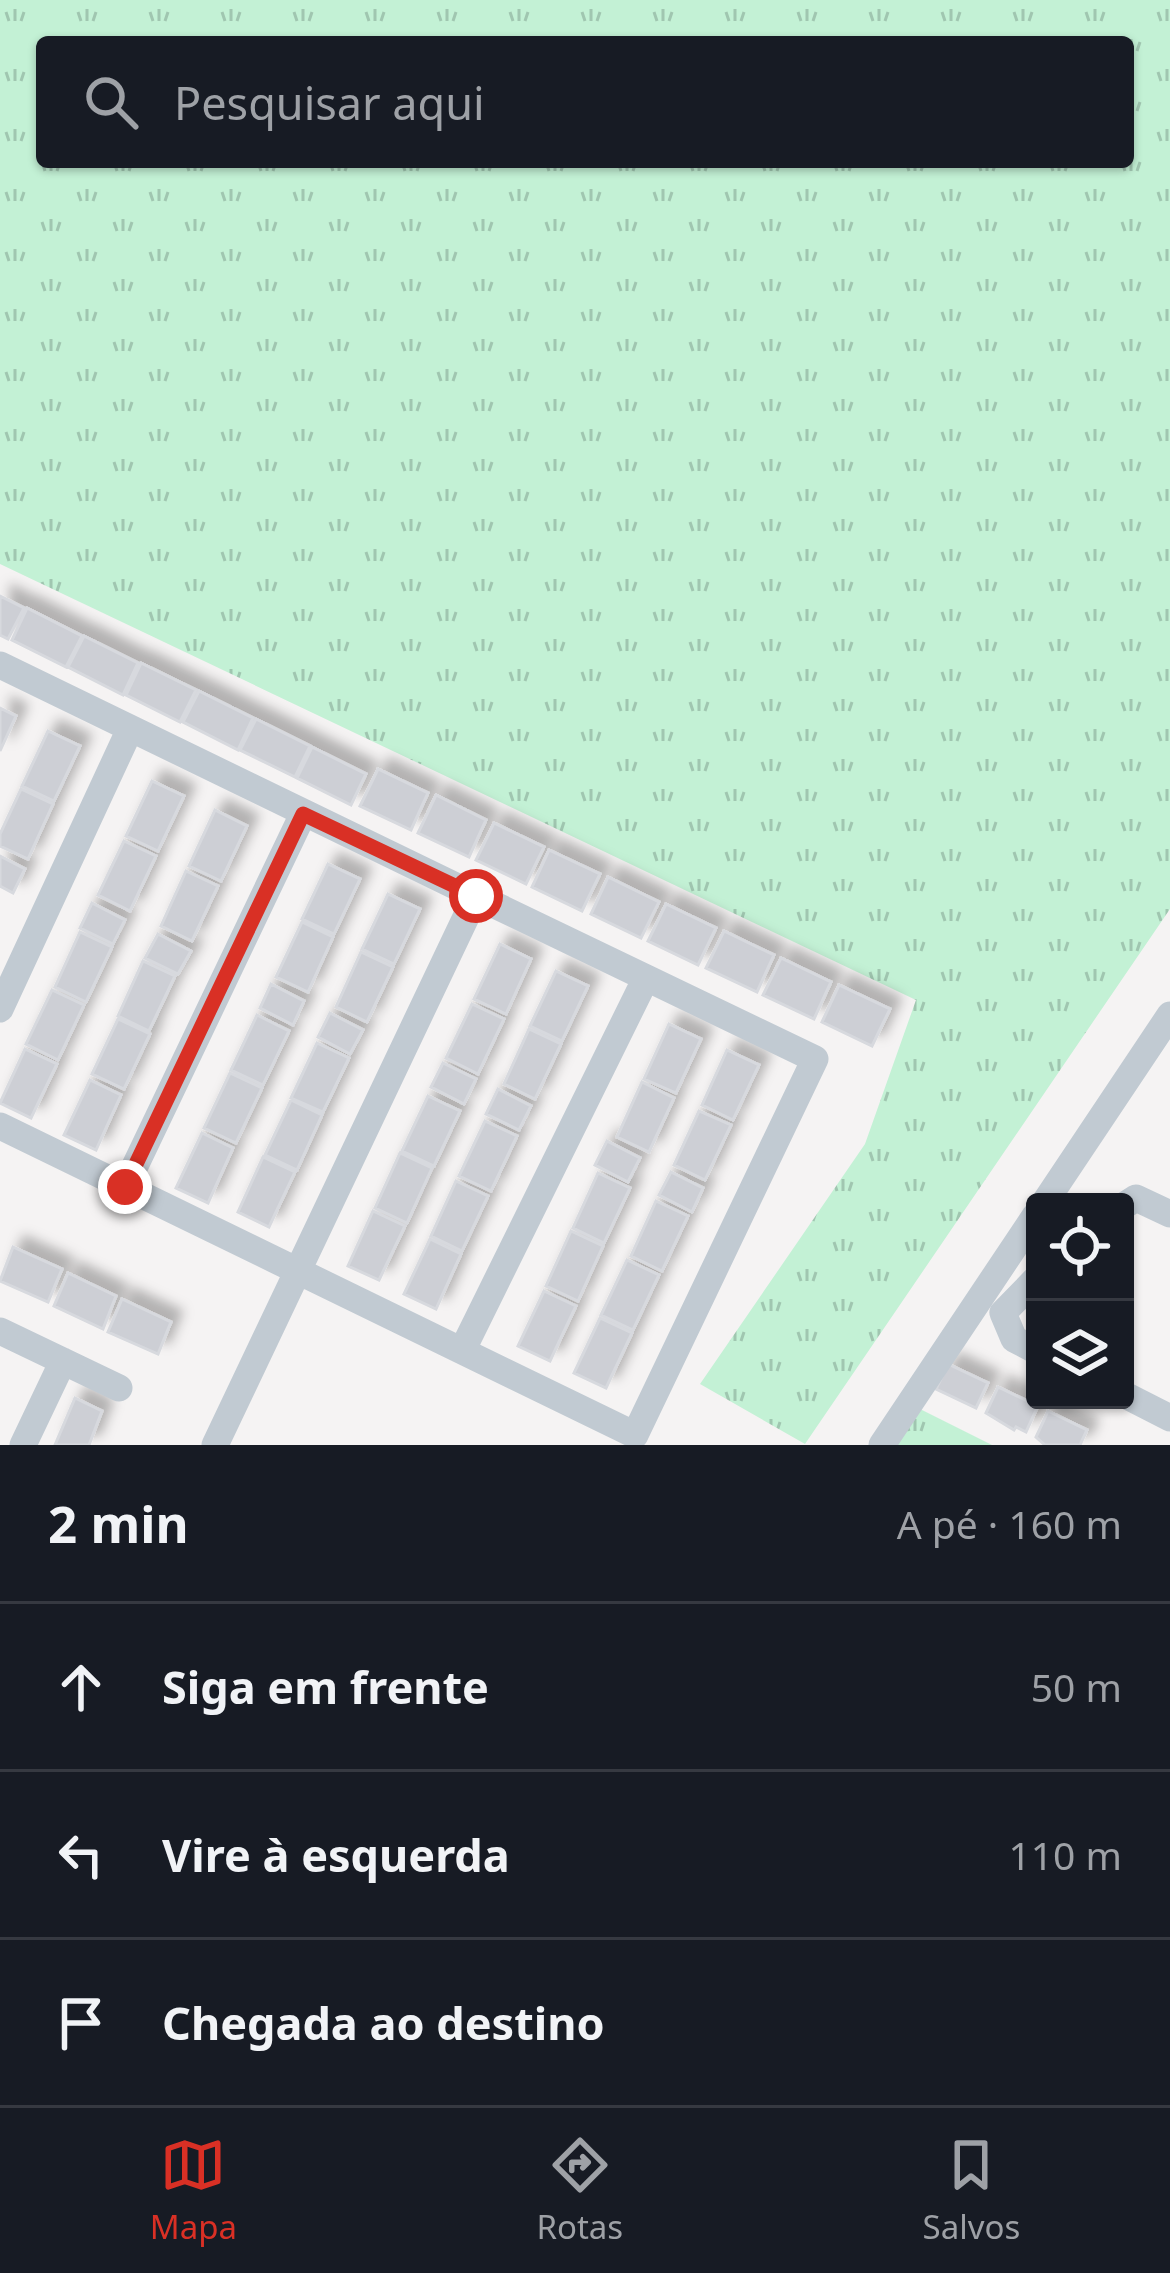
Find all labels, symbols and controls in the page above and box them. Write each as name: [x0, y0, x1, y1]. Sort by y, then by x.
search box: [36, 36, 1134, 168]
icon: search: [78, 69, 144, 135]
text: Pesquisar aqui: [174, 72, 485, 133]
route start: [449, 869, 503, 923]
route end: [98, 1160, 152, 1214]
map controls: [1026, 1193, 1134, 1409]
button: locate: [1026, 1193, 1134, 1301]
button: layers: [1026, 1301, 1134, 1409]
text: 2 min: [48, 1488, 189, 1558]
text: A pé · 160 m: [897, 1497, 1122, 1550]
icon: ahead: [48, 1654, 114, 1720]
text: Siga em frente: [162, 1656, 489, 1717]
text: 50 m: [1031, 1660, 1122, 1713]
icon: left: [48, 1822, 114, 1888]
text: Vire à esquerda: [162, 1824, 510, 1885]
text: 110 m: [1008, 1828, 1122, 1881]
icon: arrive: [48, 1990, 114, 2056]
text: Chegada ao destino: [162, 1992, 605, 2053]
tab: Mapa: [150, 2132, 237, 2249]
tab: Rotas: [536, 2132, 623, 2249]
tab: Salvos: [923, 2132, 1020, 2249]

